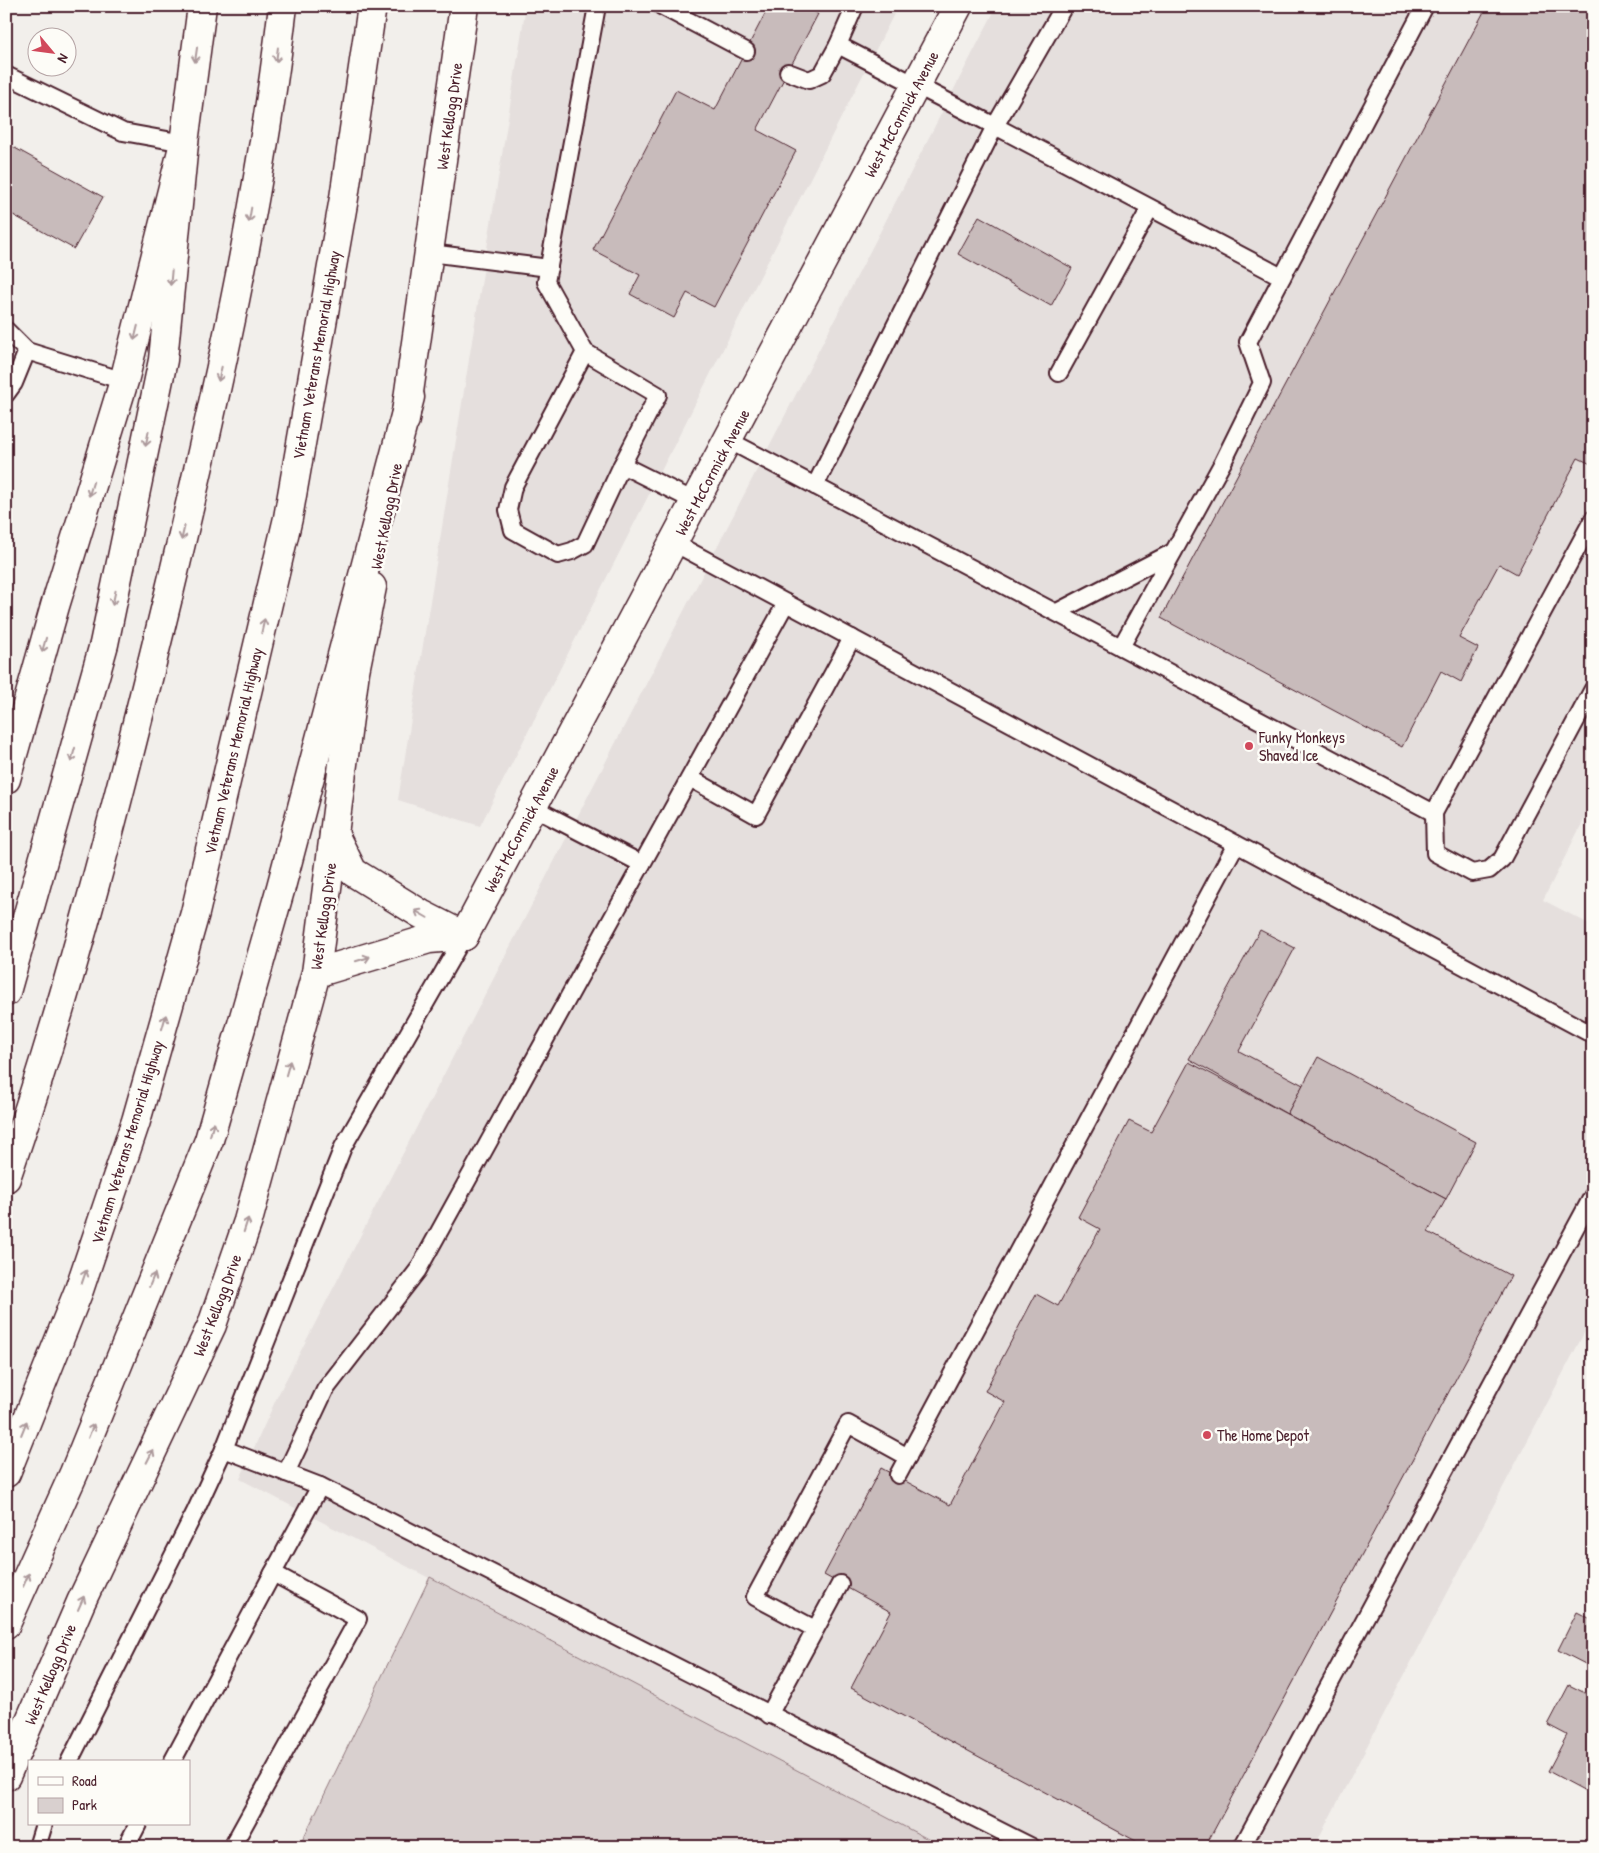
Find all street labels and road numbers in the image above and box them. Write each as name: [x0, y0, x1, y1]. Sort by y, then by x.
street label: West McCormick Avenue: [858, 46, 944, 181]
street label: West Kellogg Drive: [431, 61, 467, 171]
street label: Vietnam Veterans Memorial Highway: [287, 249, 345, 461]
street label: West McCormick Avenue: [669, 404, 755, 539]
street label: West Kellogg Drive: [365, 460, 407, 571]
street label: Vietnam Veterans Memorial Highway: [198, 645, 268, 857]
street label: West McCormick Avenue: [478, 761, 564, 896]
street label: West Kellogg Drive: [305, 861, 341, 971]
street label: Vietnam Veterans Memorial Highway: [86, 1037, 169, 1246]
street label: West Kellogg Drive: [187, 1250, 247, 1359]
street label: West Kellogg Drive: [19, 1620, 81, 1728]

